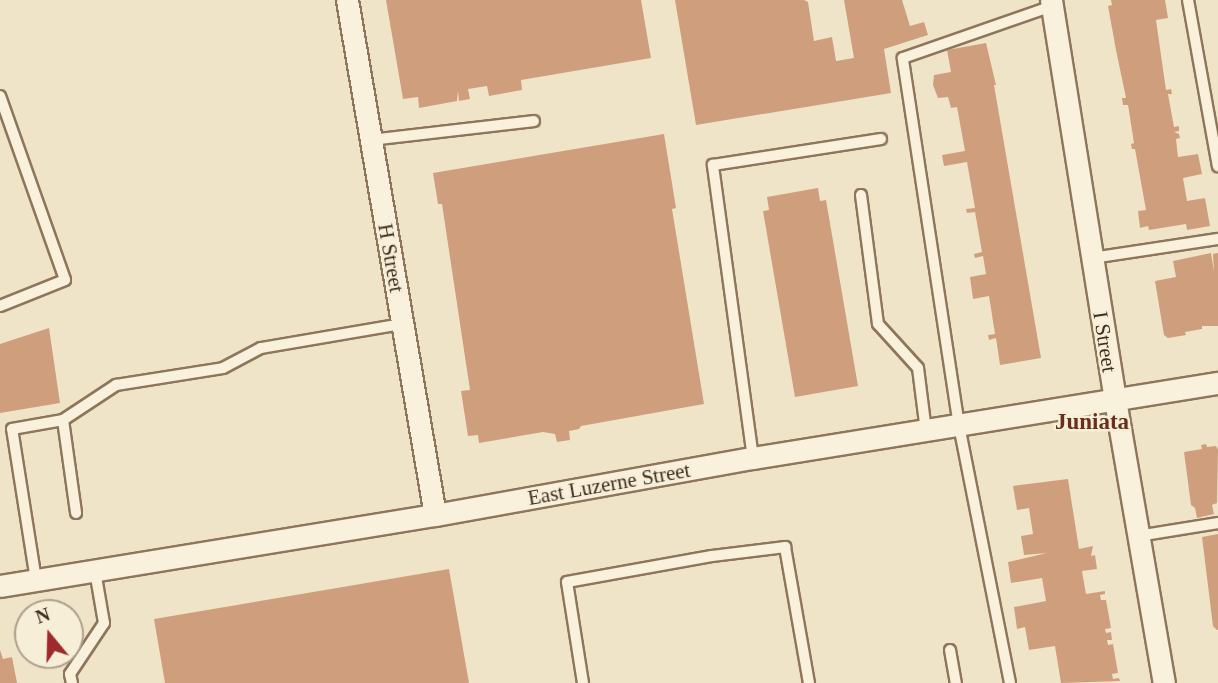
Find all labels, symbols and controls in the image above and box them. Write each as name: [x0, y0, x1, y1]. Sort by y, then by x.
street label: H Street: [373, 222, 409, 294]
street label: I Street: [1088, 310, 1122, 374]
district label: Juniata: [1055, 408, 1129, 436]
street label: East Luzerne Street: [526, 457, 692, 511]
north arrow: [14, 599, 84, 669]
text: N: [33, 603, 53, 628]

